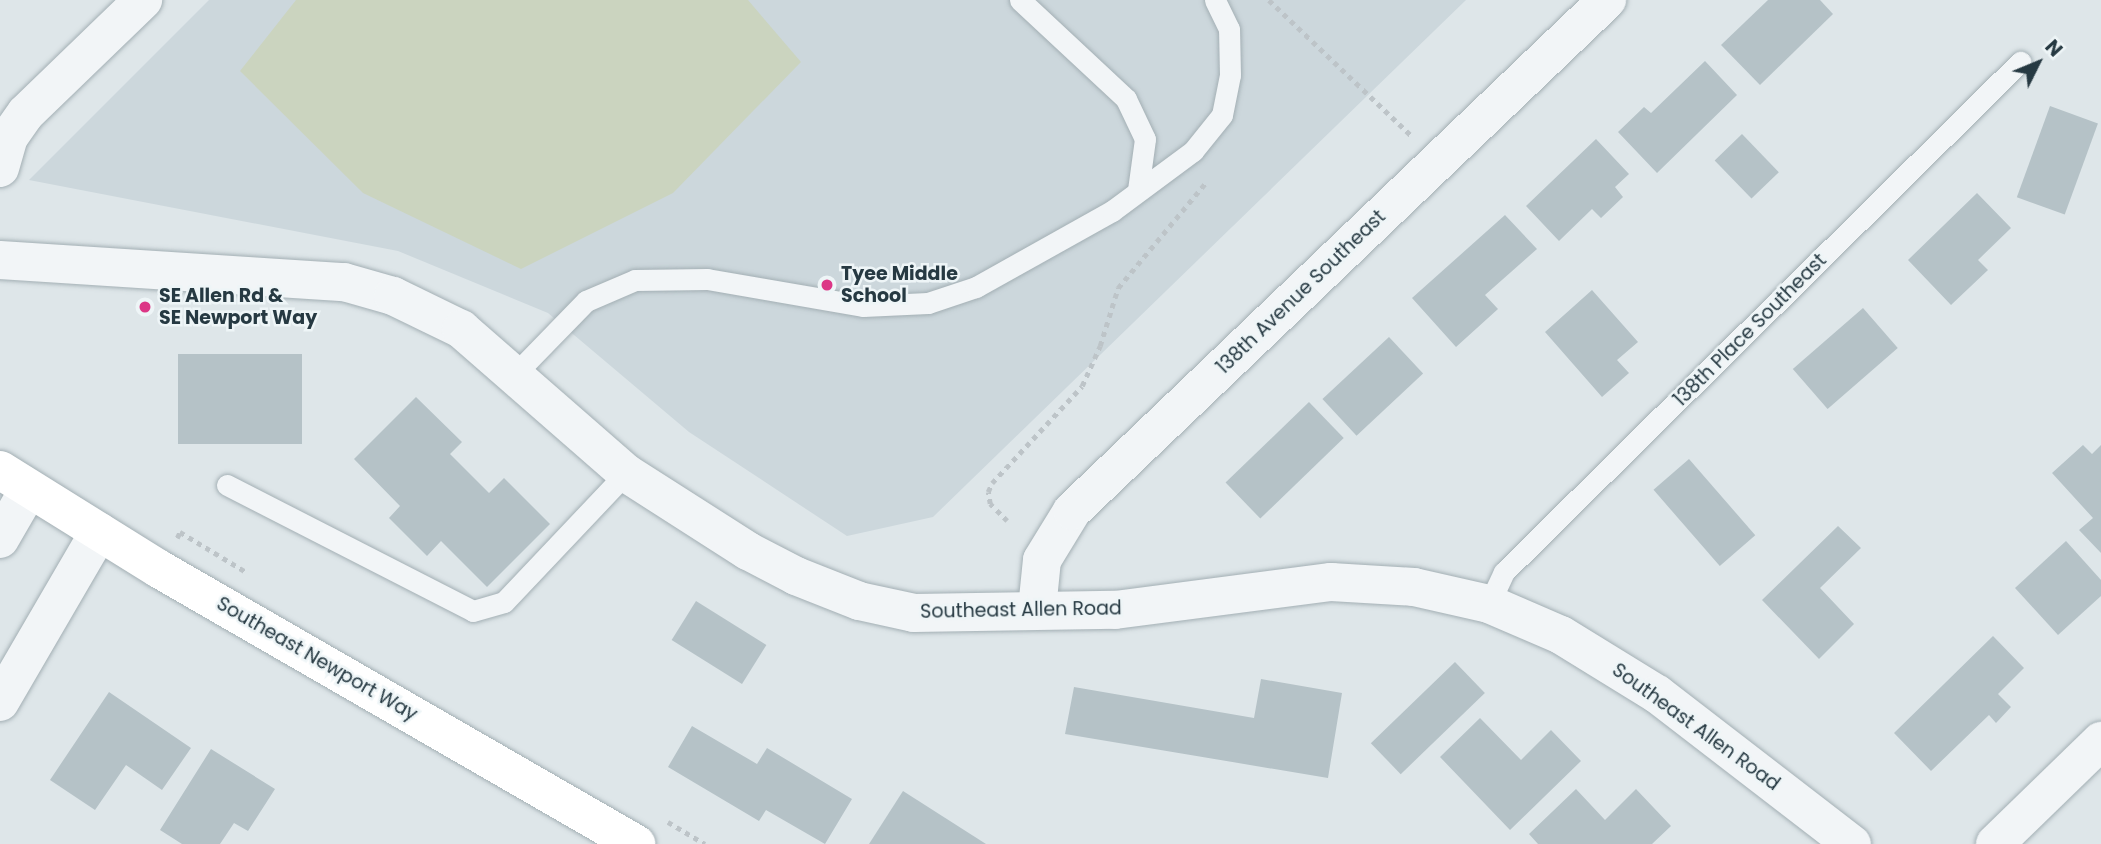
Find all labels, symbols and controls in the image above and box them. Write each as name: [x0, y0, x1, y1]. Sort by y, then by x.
north arrow: [2003, 28, 2073, 98]
text: N: [2039, 34, 2068, 63]
street label: 138th Avenue Southeast: [1212, 205, 1390, 379]
street label: 138th Place Southeast: [1669, 249, 1831, 411]
place label: Tyee Middle School: [841, 263, 958, 307]
marker: Tyee Middle School: [819, 277, 835, 293]
place label: SE Allen Rd & SE Newport Way: [159, 285, 317, 329]
marker: SE Allen Rd & SE Newport Way: [137, 299, 153, 315]
street label: Southeast Newport Way: [213, 592, 421, 726]
street label: Southeast Allen Road: [920, 597, 1122, 623]
street label: Southeast Allen Road: [1608, 659, 1784, 795]

